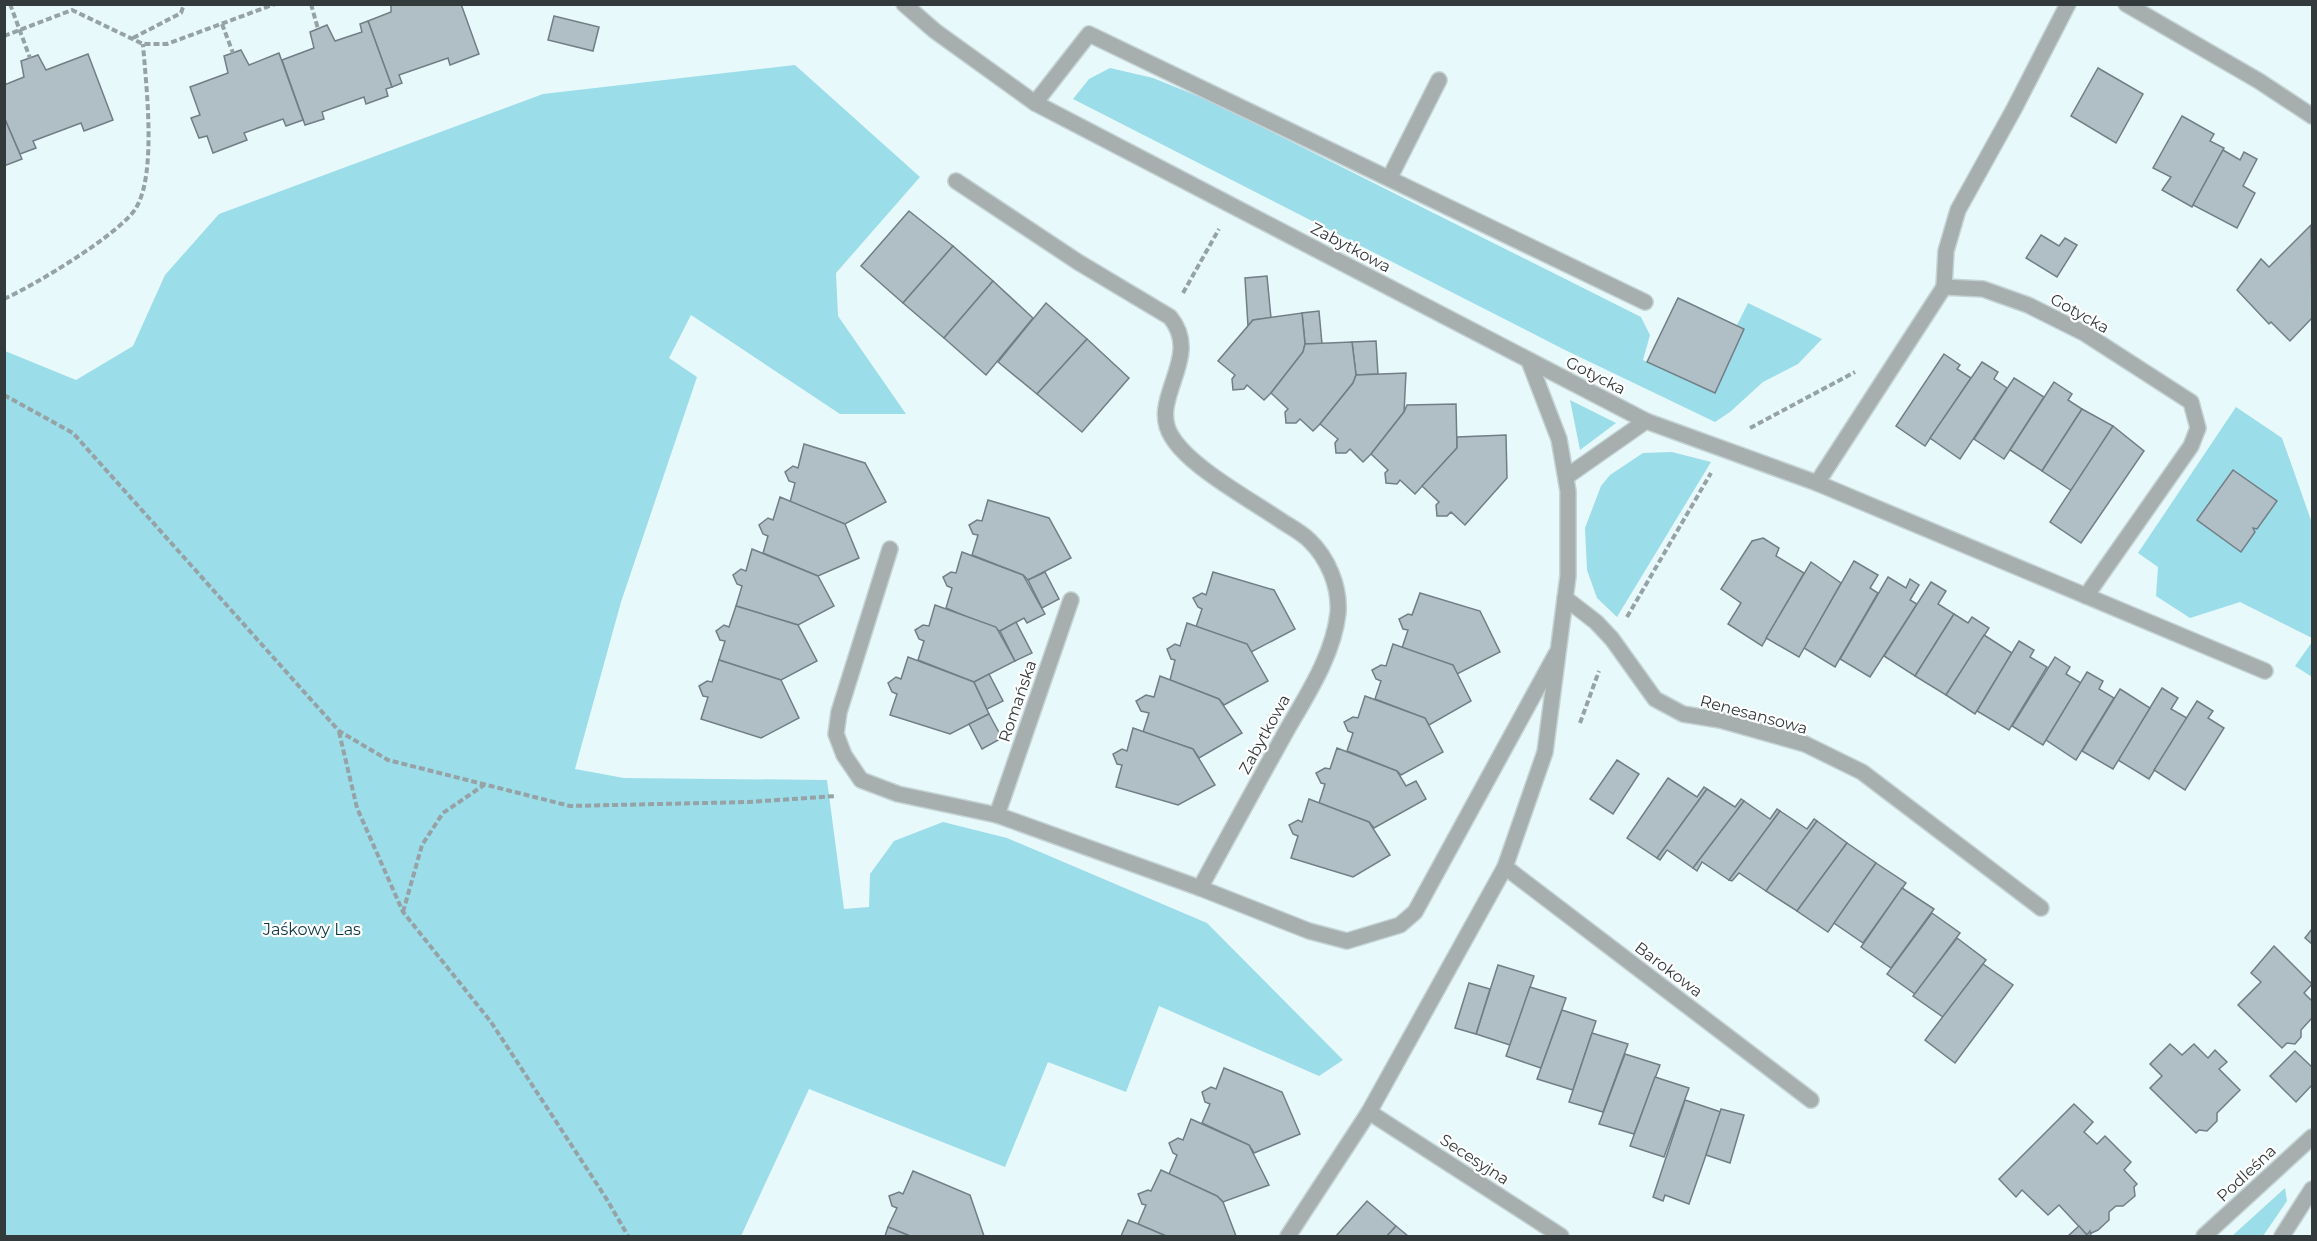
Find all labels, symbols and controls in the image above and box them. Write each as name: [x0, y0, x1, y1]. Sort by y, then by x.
street label: Zabytkowa: [1307, 218, 1394, 276]
street label: Gotycka: [2047, 289, 2113, 337]
street label: Gotycka: [1563, 352, 1629, 399]
street label: Romańska: [995, 658, 1040, 745]
street label: Zabytkowa: [1235, 691, 1294, 777]
street label: Renesansowa: [1698, 691, 1810, 738]
park label: Jaśkowy Las: [262, 920, 361, 939]
street label: Barokowa: [1631, 938, 1706, 1001]
street label: Secesyjna: [1437, 1130, 1513, 1189]
street label: Podleśna: [2213, 1141, 2280, 1206]

